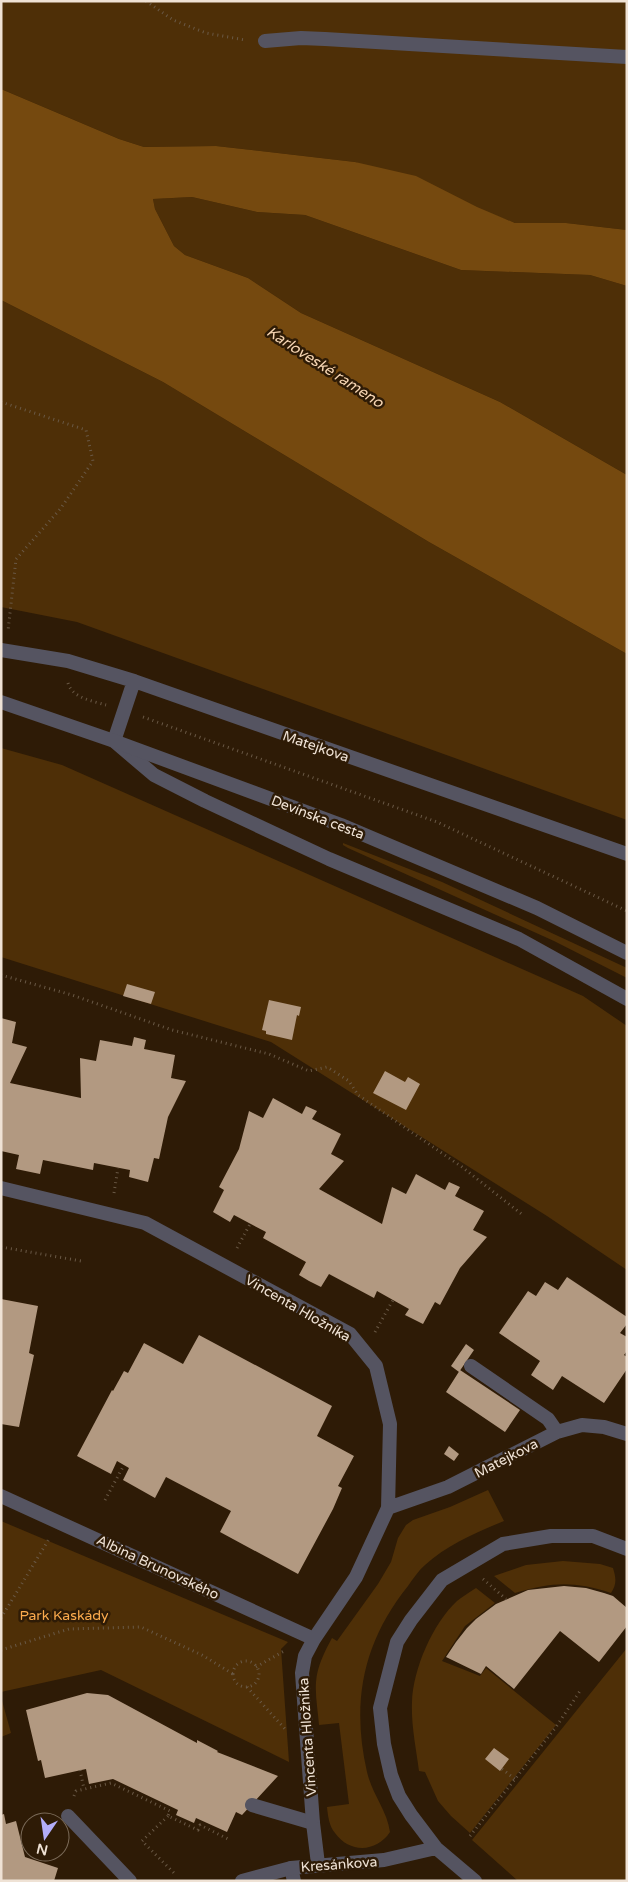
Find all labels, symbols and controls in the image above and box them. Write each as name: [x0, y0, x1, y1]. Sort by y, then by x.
water label: Karloveské rameno: [263, 323, 388, 412]
street label: Matejkova: [280, 727, 351, 766]
street label: Devínska cesta: [269, 792, 367, 843]
street label: Vincenta Hložníka: [242, 1271, 353, 1346]
street label: Matejkova: [472, 1435, 541, 1482]
street label: Albína Brunovského: [94, 1532, 222, 1603]
park label: Park Kaskády: [19, 1607, 109, 1624]
street label: Vincenta Hložníka: [295, 1677, 320, 1797]
north arrow: [20, 1812, 70, 1862]
text: N: [35, 1840, 50, 1859]
street label: Kresánkova: [300, 1853, 378, 1876]

